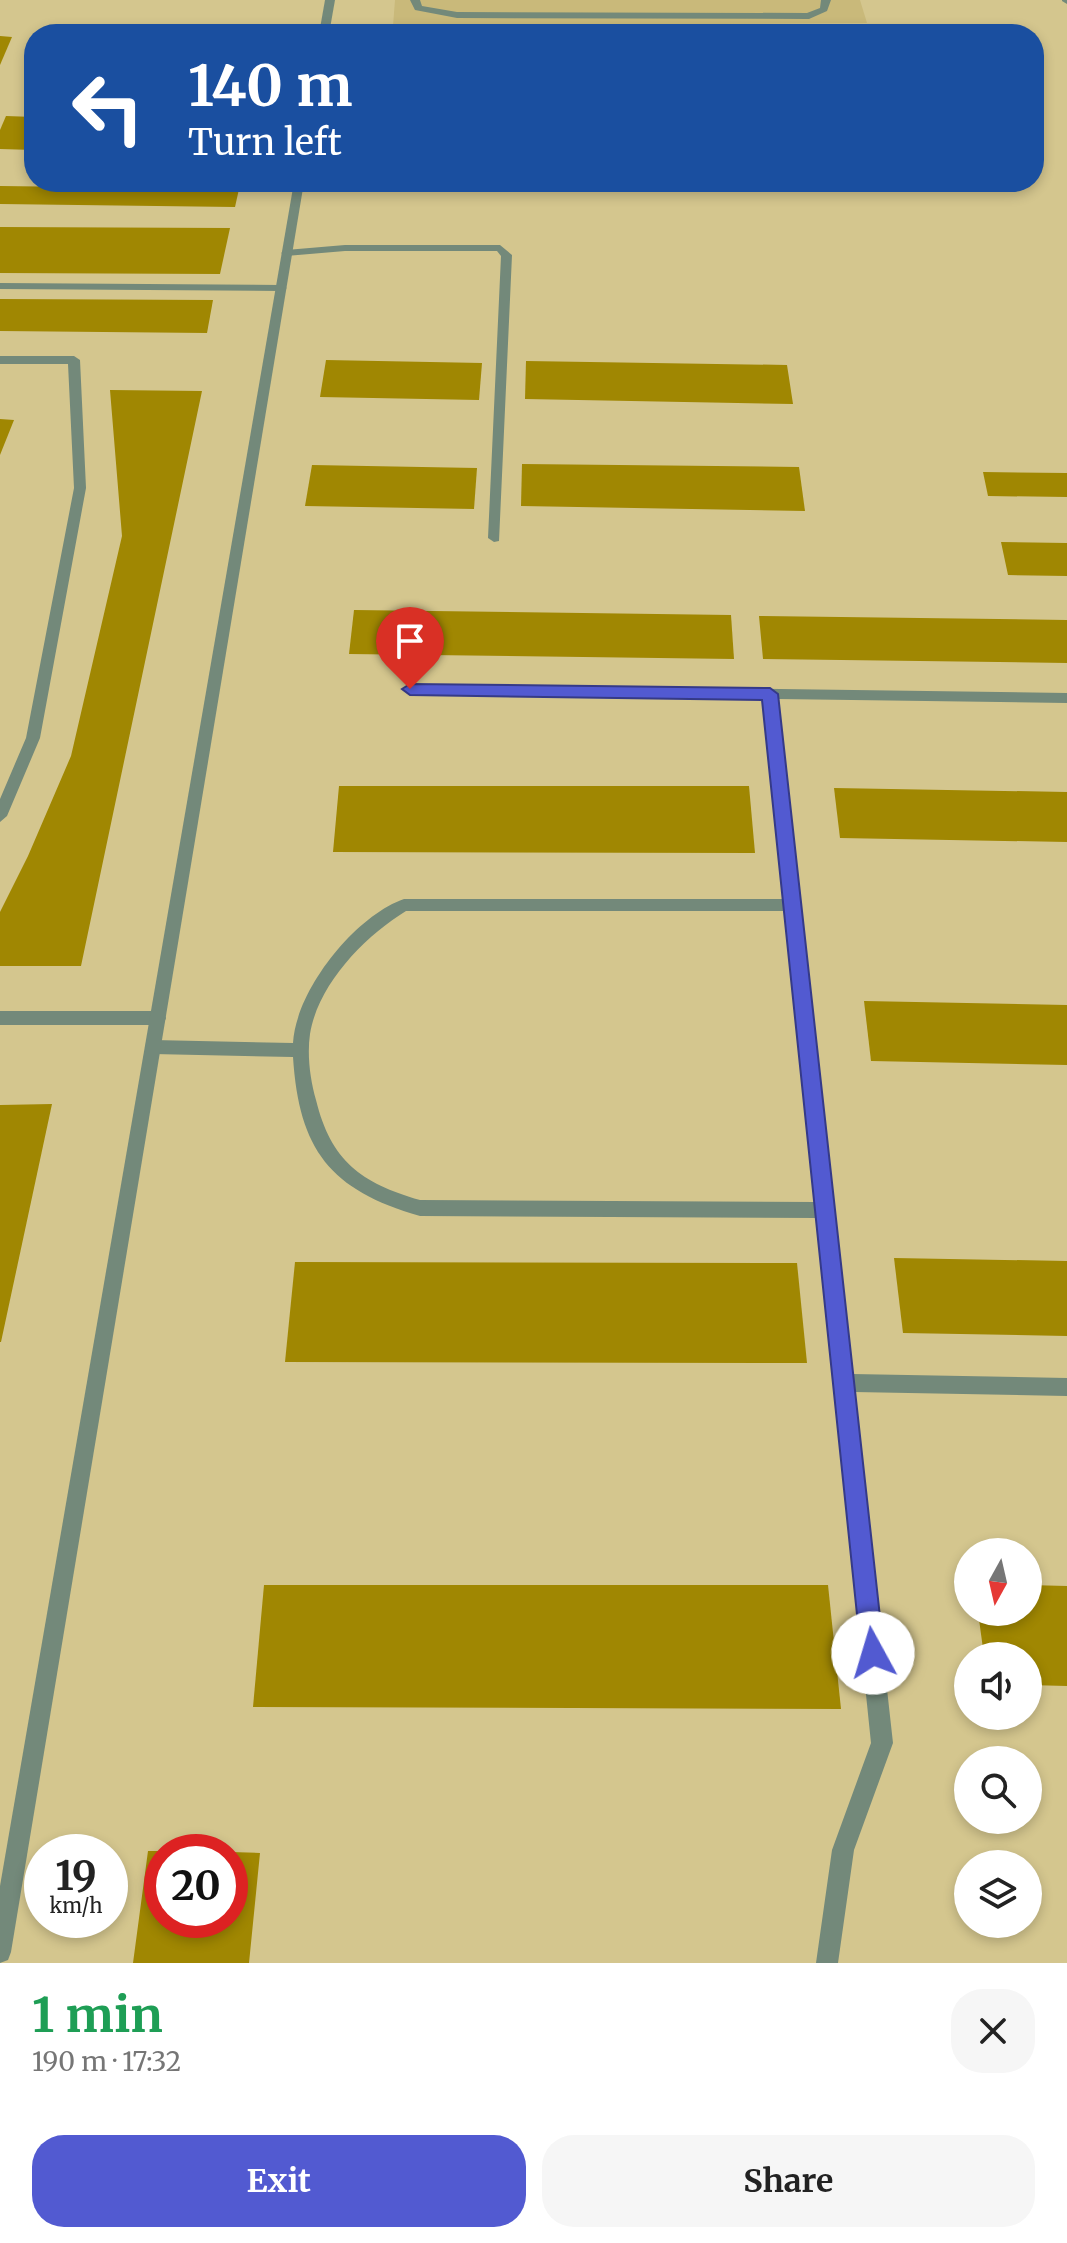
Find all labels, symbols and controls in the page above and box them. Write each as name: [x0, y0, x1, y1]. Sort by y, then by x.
text: 140 m: [188, 51, 353, 121]
icon: left: [56, 56, 160, 160]
text: Turn left: [188, 120, 342, 165]
pin: [376, 607, 444, 689]
icon: arrive: [388, 619, 432, 663]
north arrow: [954, 1538, 1042, 1626]
map controls: [954, 1538, 1042, 1938]
position arrow: [831, 1611, 915, 1695]
button: sound: [954, 1642, 1042, 1730]
button: search: [954, 1746, 1042, 1834]
speed limit sign: 20: [144, 1834, 248, 1938]
button: layers: [954, 1850, 1042, 1938]
text: 19: [55, 1851, 97, 1901]
text: km/h: [50, 1893, 102, 1918]
text: 1 min: [32, 1985, 163, 2045]
button: close: [951, 1989, 1035, 2073]
text: 190 m · 17:32: [32, 2045, 181, 2078]
button: Exit: [32, 2135, 526, 2227]
button: Share: [542, 2135, 1035, 2227]

